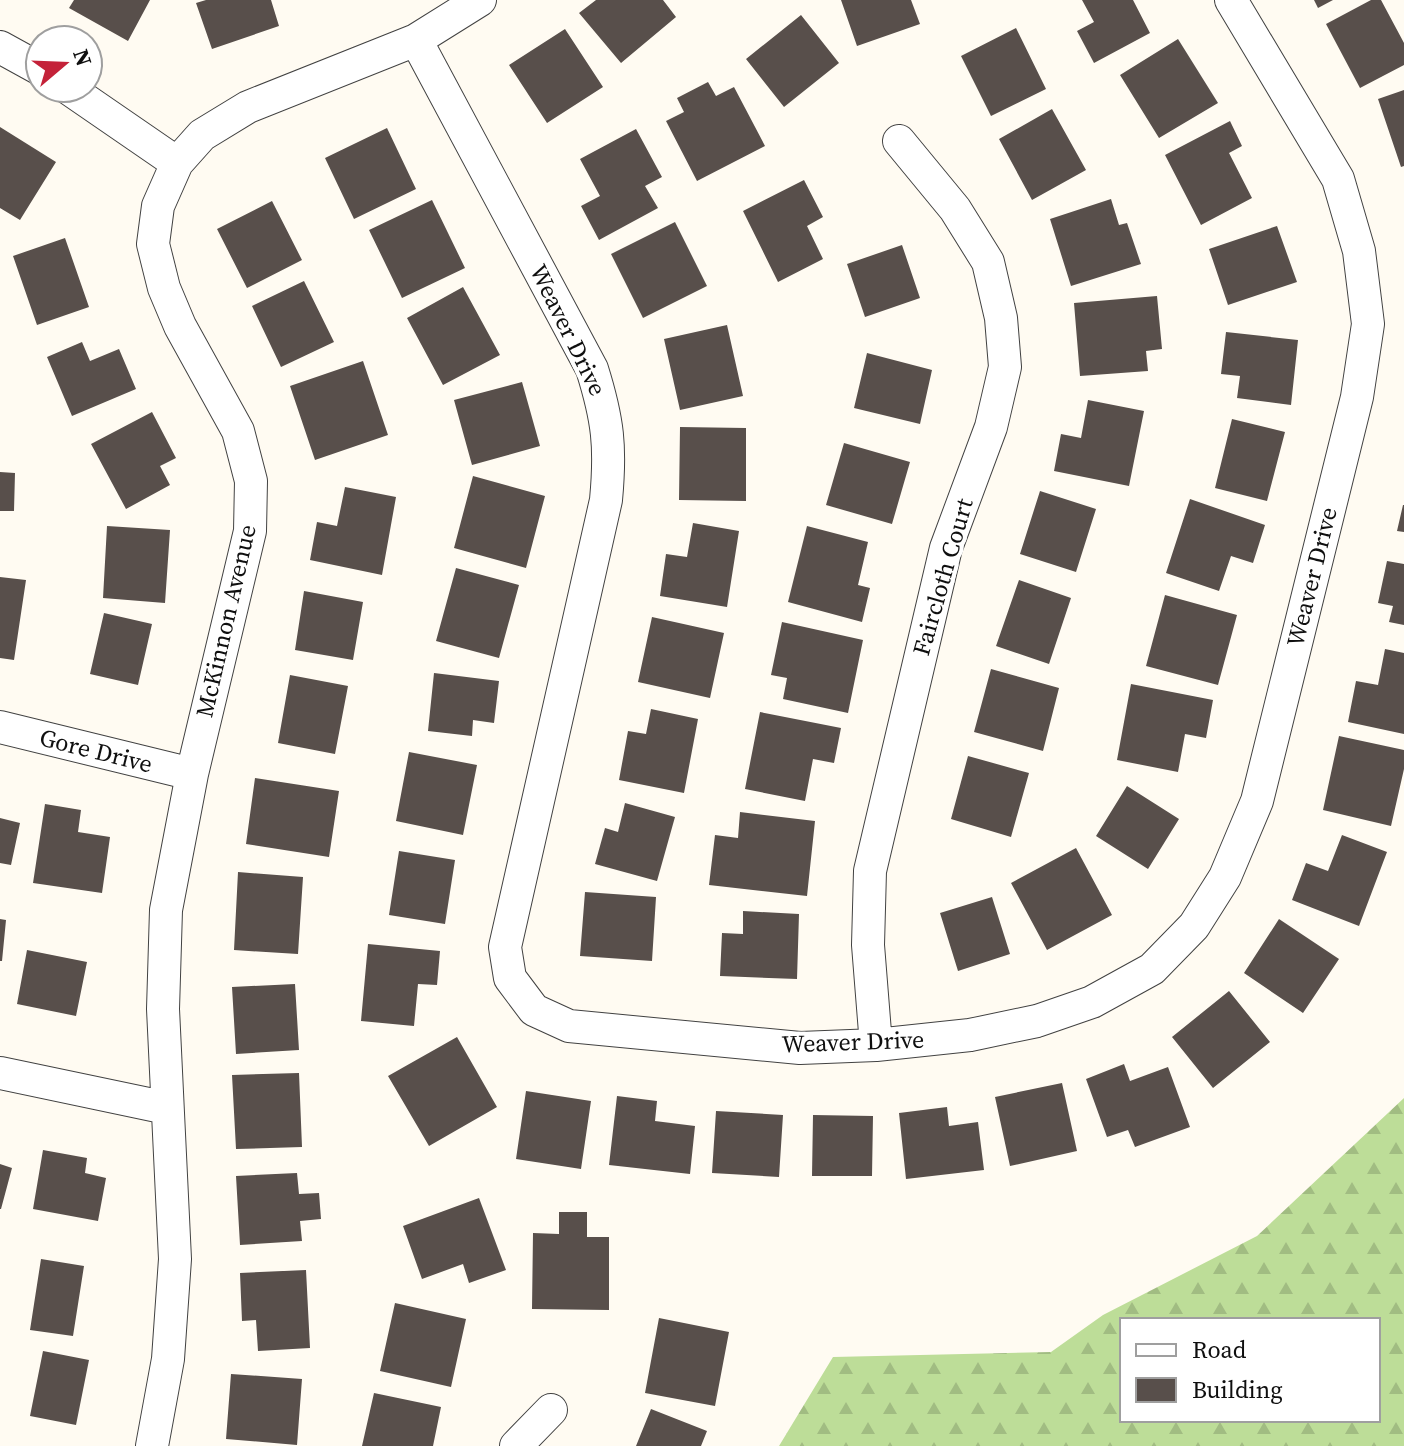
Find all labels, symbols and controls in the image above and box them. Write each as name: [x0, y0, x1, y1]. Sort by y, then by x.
north arrow: [24, 24, 104, 104]
text: N: [66, 45, 100, 70]
street label: Weaver Drive: [522, 258, 615, 401]
street label: Faircloth Court: [904, 494, 981, 659]
street label: Weaver Drive: [1278, 504, 1345, 650]
street label: McKinnon Avenue: [187, 521, 264, 721]
street label: Gore Drive: [36, 721, 156, 780]
street label: Weaver Drive: [781, 1023, 925, 1060]
legend: [1120, 1318, 1380, 1422]
text: Road: [1192, 1333, 1247, 1366]
text: Building: [1192, 1373, 1283, 1406]

